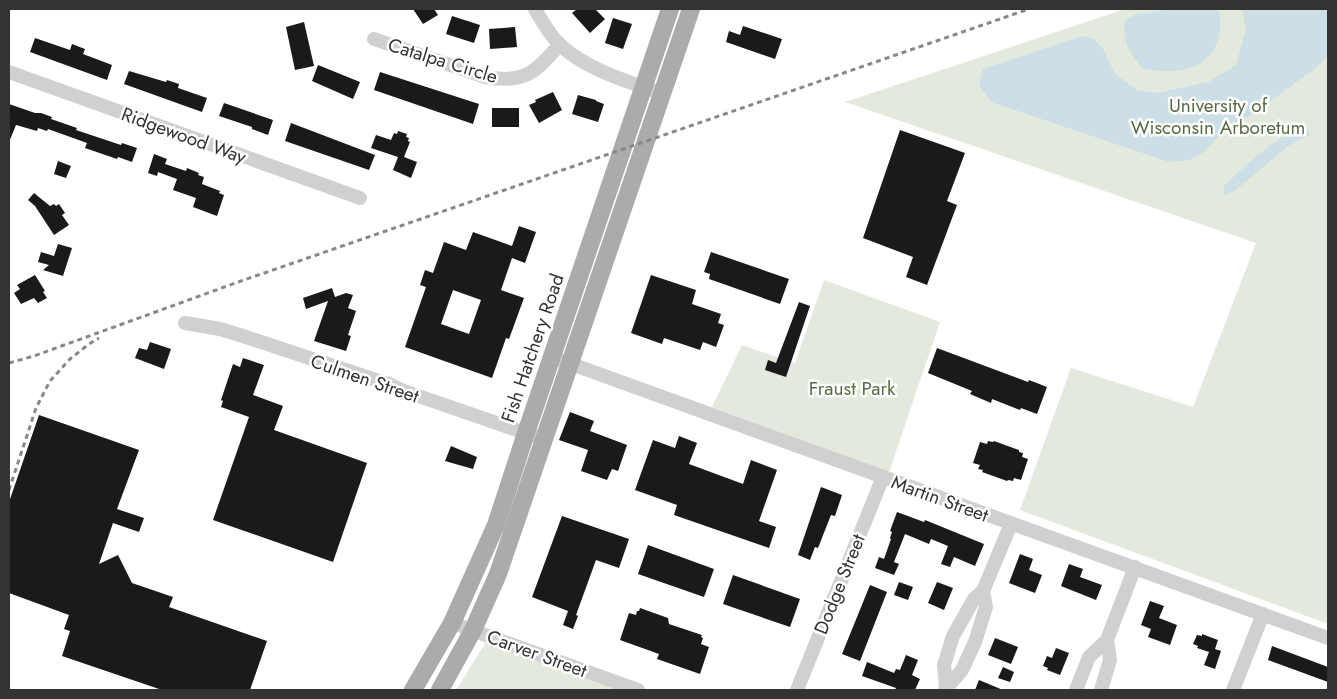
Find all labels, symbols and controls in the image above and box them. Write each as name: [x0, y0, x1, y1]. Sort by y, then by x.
street label: Catalpa Circle: [385, 31, 501, 90]
park label: University of Wisconsin Arboretum: [1131, 92, 1305, 141]
street label: Ridgewood Way: [118, 100, 251, 171]
street label: Fish Hatchery Road: [494, 270, 571, 426]
street label: Culmen Street: [307, 347, 423, 410]
park label: Fraust Park: [809, 375, 896, 402]
street label: Martin Street: [887, 468, 993, 529]
street label: Dodge Street: [807, 530, 872, 638]
street label: Carver Street: [483, 623, 591, 684]

